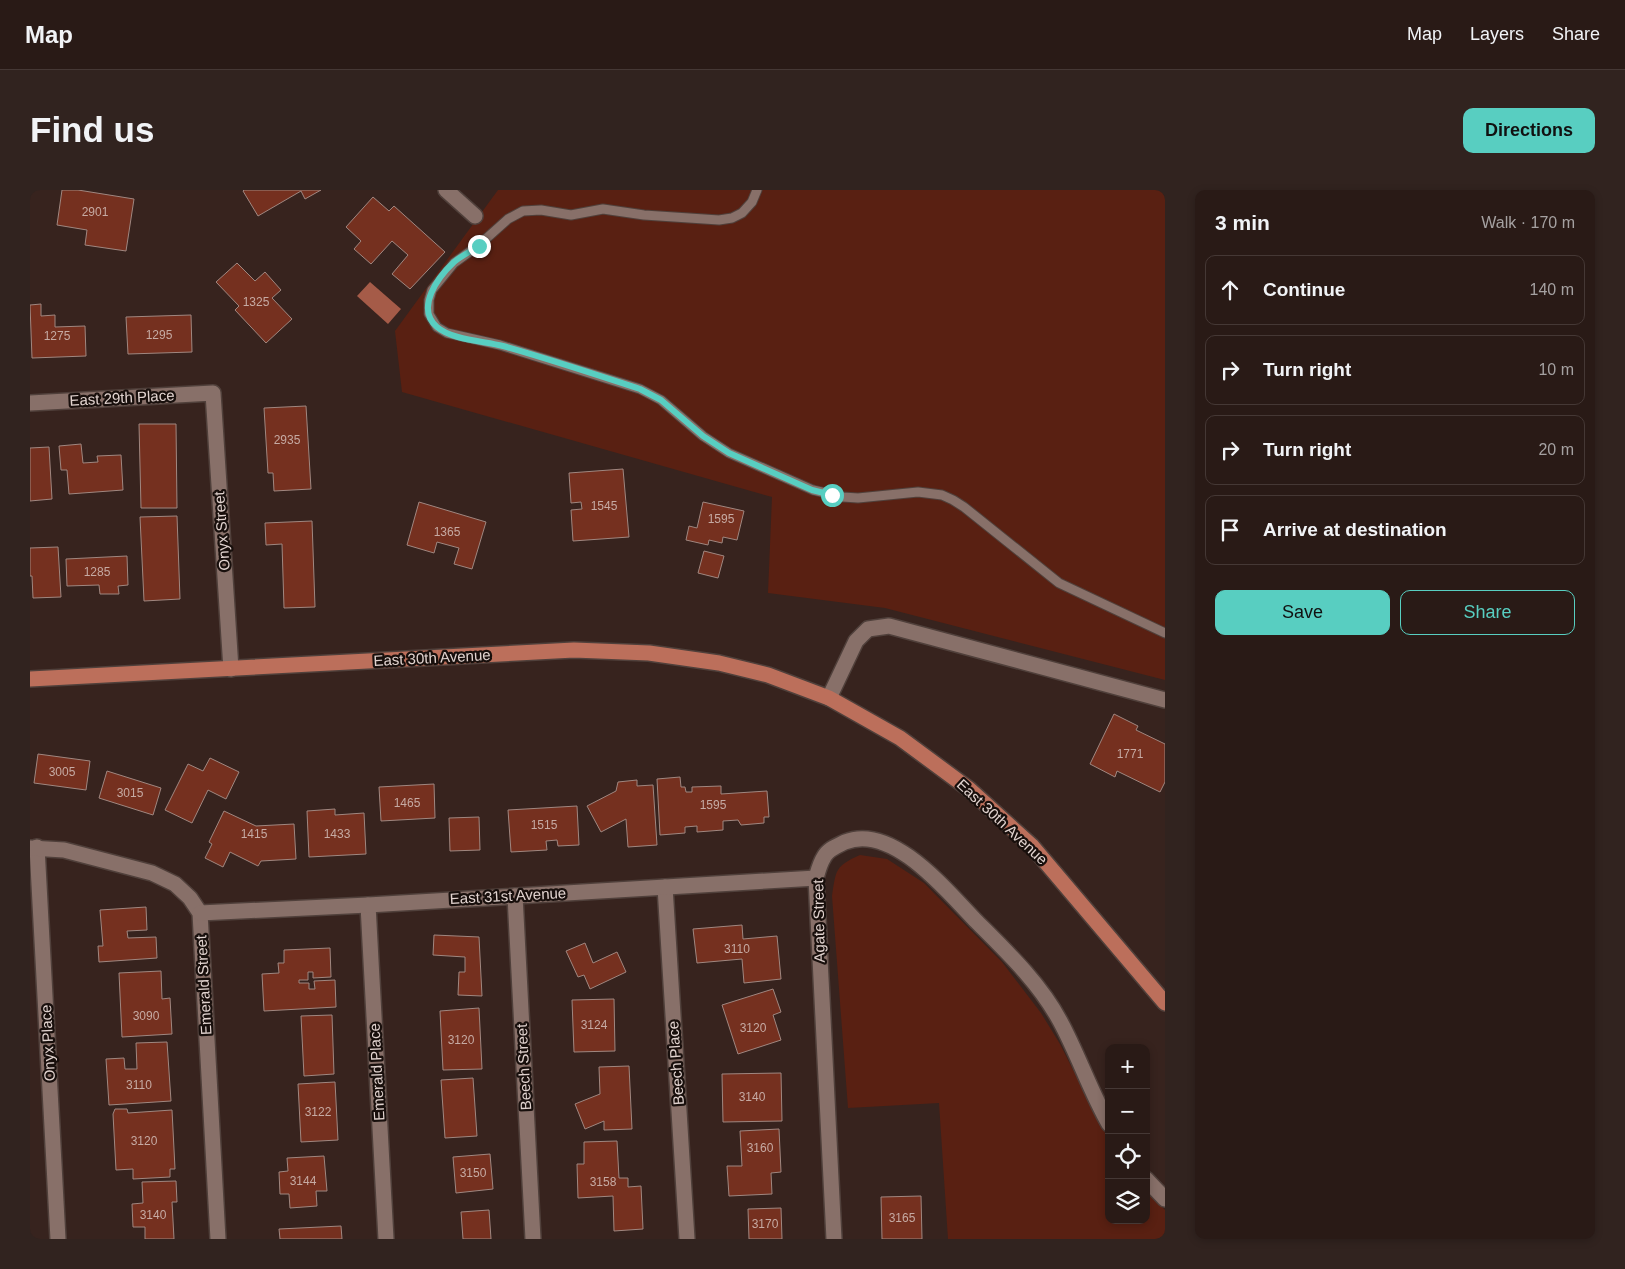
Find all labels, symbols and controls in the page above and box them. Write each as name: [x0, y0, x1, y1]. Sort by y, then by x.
text: Map: [25, 21, 73, 48]
text: Map: [1407, 24, 1442, 44]
text: Layers: [1470, 24, 1524, 44]
text: Share: [1552, 24, 1600, 44]
button: Directions: [1463, 108, 1595, 153]
text: Find us: [30, 110, 154, 149]
house number: 2901: [82, 205, 109, 219]
text: 3 min: [1215, 211, 1270, 234]
text: Walk · 170 m: [1481, 214, 1575, 231]
route end: [468, 235, 491, 258]
icon: ahead: [1216, 276, 1244, 304]
text: Continue: [1263, 279, 1345, 300]
text: 140 m: [1530, 281, 1574, 298]
house number: 1325: [243, 295, 270, 309]
house number: 1295: [146, 328, 173, 342]
house number: 1275: [44, 329, 71, 343]
icon: right: [1216, 356, 1244, 384]
text: Turn right: [1263, 359, 1351, 380]
text: 10 m: [1538, 361, 1574, 378]
street label: East 29th Place: [69, 386, 175, 409]
house number: 2935: [274, 433, 301, 447]
icon: right: [1216, 436, 1244, 464]
text: Turn right: [1263, 439, 1351, 460]
text: 20 m: [1538, 441, 1574, 458]
route start: [821, 484, 844, 507]
street label: Onyx Street: [210, 490, 233, 571]
house number: 1545: [591, 499, 618, 513]
house number: 1595: [708, 512, 735, 526]
icon: arrive: [1216, 516, 1244, 544]
text: Arrive at destination: [1263, 519, 1447, 540]
house number: 1365: [434, 525, 461, 539]
house number: 1285: [84, 565, 111, 579]
button: Save: [1215, 590, 1390, 635]
button: Share: [1400, 590, 1575, 635]
street label: East 30th Avenue: [373, 646, 491, 669]
house number: 1771: [1117, 747, 1144, 761]
house number: 3005: [49, 765, 76, 779]
street label: East 30th Avenue: [954, 775, 1051, 868]
house number: 3015: [117, 786, 144, 800]
house number: 1465: [394, 796, 421, 810]
house number: 1595: [700, 798, 727, 812]
house number: 1515: [531, 818, 558, 832]
house number: 1415: [241, 827, 268, 841]
house number: 1433: [324, 827, 351, 841]
street label: Agate Street: [809, 878, 828, 963]
street label: East 31st Avenue: [449, 884, 567, 907]
street label: Emerald Street: [192, 934, 215, 1035]
house number: 3110: [724, 942, 750, 956]
street label: Onyx Place: [37, 1004, 58, 1082]
house number: 3090: [133, 1009, 160, 1023]
house number: 3124: [581, 1018, 608, 1032]
street label: Beech Place: [664, 1020, 687, 1106]
house number: 3120: [740, 1021, 767, 1035]
street label: Beech Street: [513, 1022, 534, 1111]
street label: Emerald Place: [365, 1023, 388, 1121]
house number: 3120: [448, 1033, 475, 1047]
map controls: [1105, 1044, 1150, 1224]
button: +: [1105, 1044, 1150, 1089]
house number: 3110: [126, 1078, 152, 1092]
button: −: [1105, 1089, 1150, 1134]
house number: 3140: [739, 1090, 766, 1104]
house number: 3122: [305, 1105, 332, 1119]
house number: 3120: [131, 1134, 158, 1148]
button: locate: [1105, 1134, 1150, 1179]
house number: 3160: [747, 1141, 774, 1155]
house number: 3150: [460, 1166, 487, 1180]
house number: 3144: [290, 1174, 317, 1188]
house number: 3158: [590, 1175, 617, 1189]
button: layers: [1105, 1179, 1150, 1224]
house number: 3140: [140, 1208, 167, 1222]
house number: 3165: [889, 1211, 916, 1225]
house number: 3170: [752, 1217, 779, 1231]

